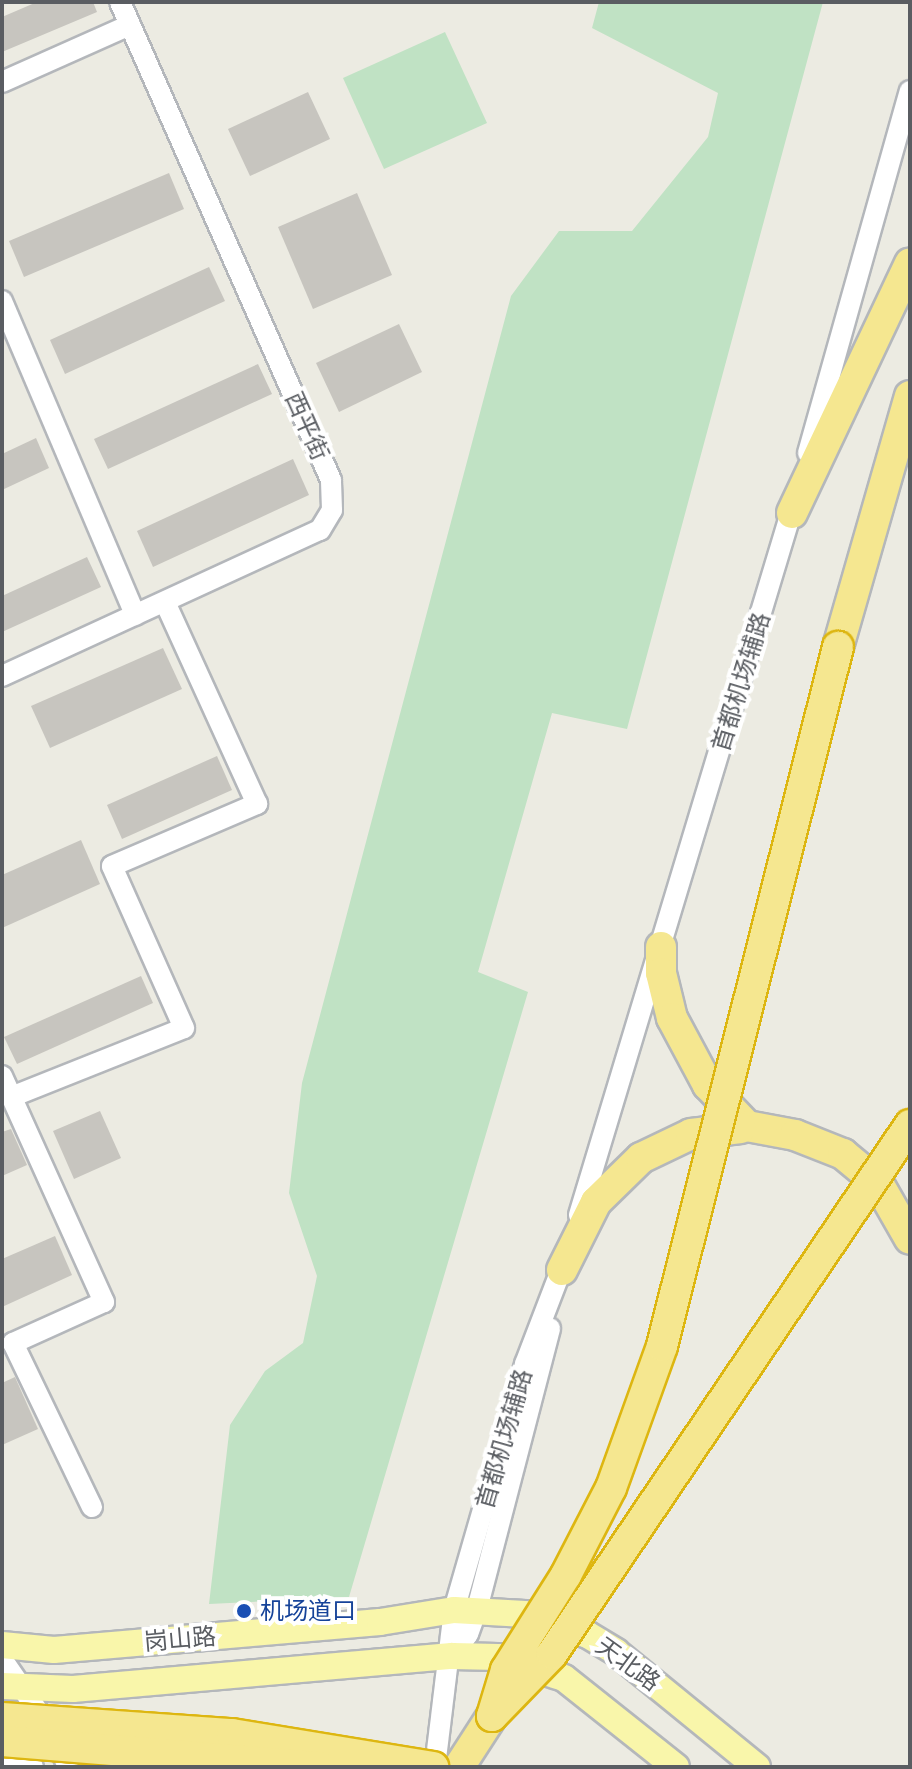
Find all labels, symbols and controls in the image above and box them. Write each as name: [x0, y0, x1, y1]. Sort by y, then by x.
street label: 西平街: [279, 387, 335, 465]
street label: 首都机场辅路: [706, 609, 776, 755]
street label: 首都机场辅路: [470, 1366, 538, 1512]
place label: 机场道口: [260, 1597, 356, 1625]
marker: 机场道口: [235, 1602, 253, 1620]
street label: 岗山路: [143, 1622, 217, 1656]
street label: 天北路: [590, 1631, 666, 1697]

